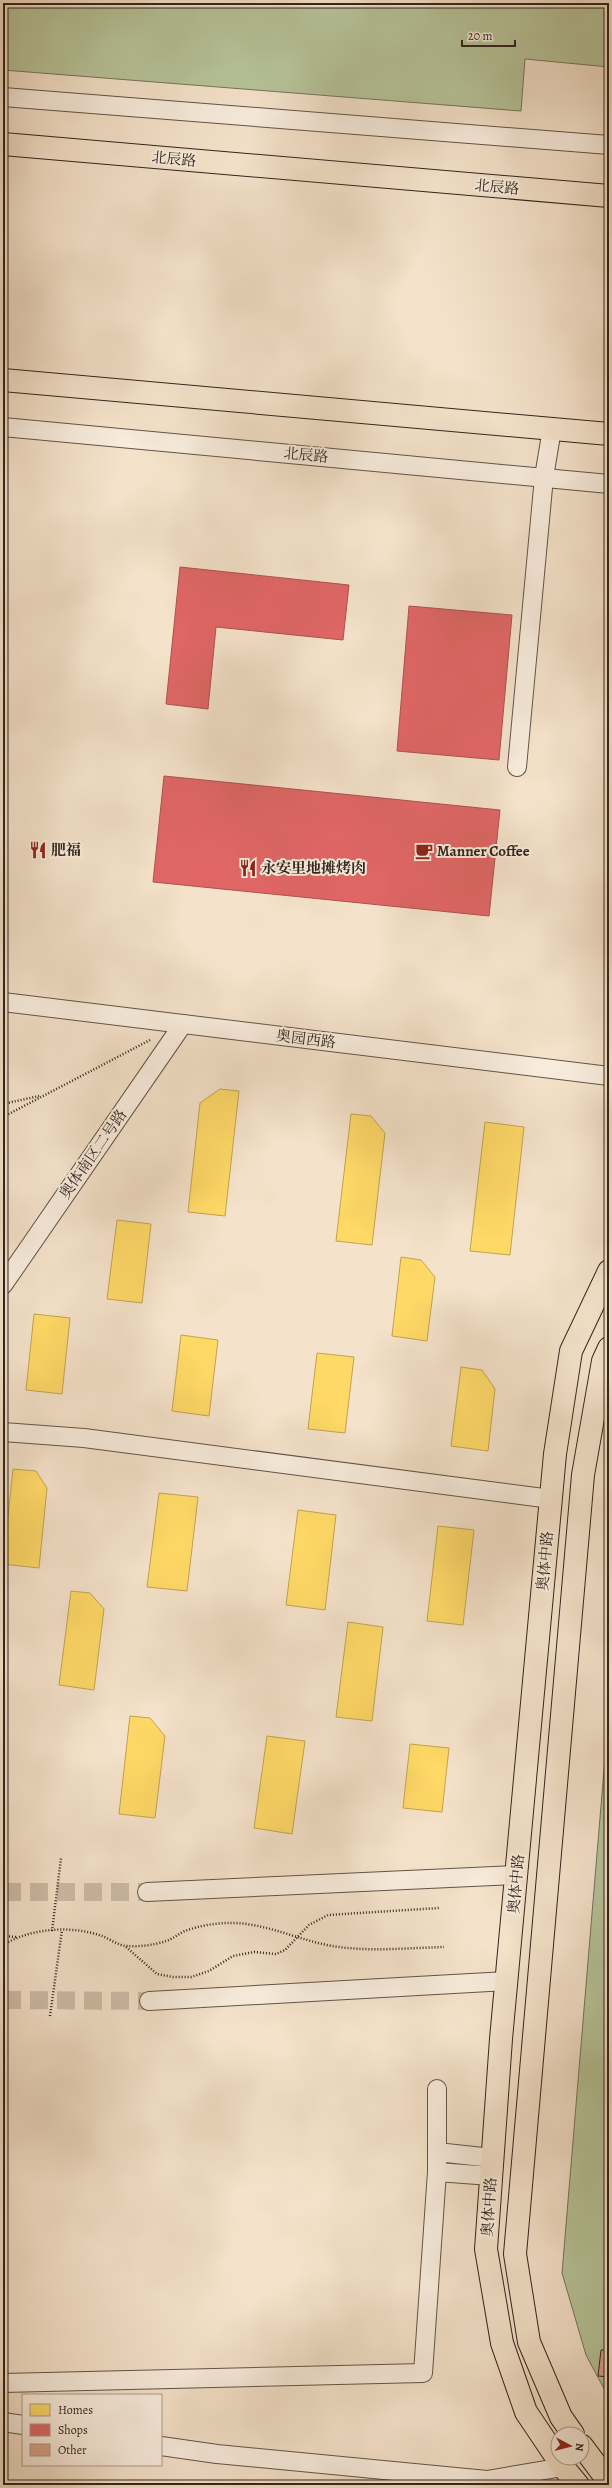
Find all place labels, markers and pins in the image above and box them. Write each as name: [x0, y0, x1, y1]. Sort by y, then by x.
restaurant icon: 肥福: [28, 840, 48, 860]
place label: 肥福: [51, 840, 81, 860]
cafe icon: Manner Coffee: [414, 841, 434, 861]
place label: Manner Coffee: [437, 841, 530, 861]
restaurant icon: 永安里地摊烤肉: [238, 858, 258, 878]
place label: 永安里地摊烤肉: [261, 858, 366, 878]

